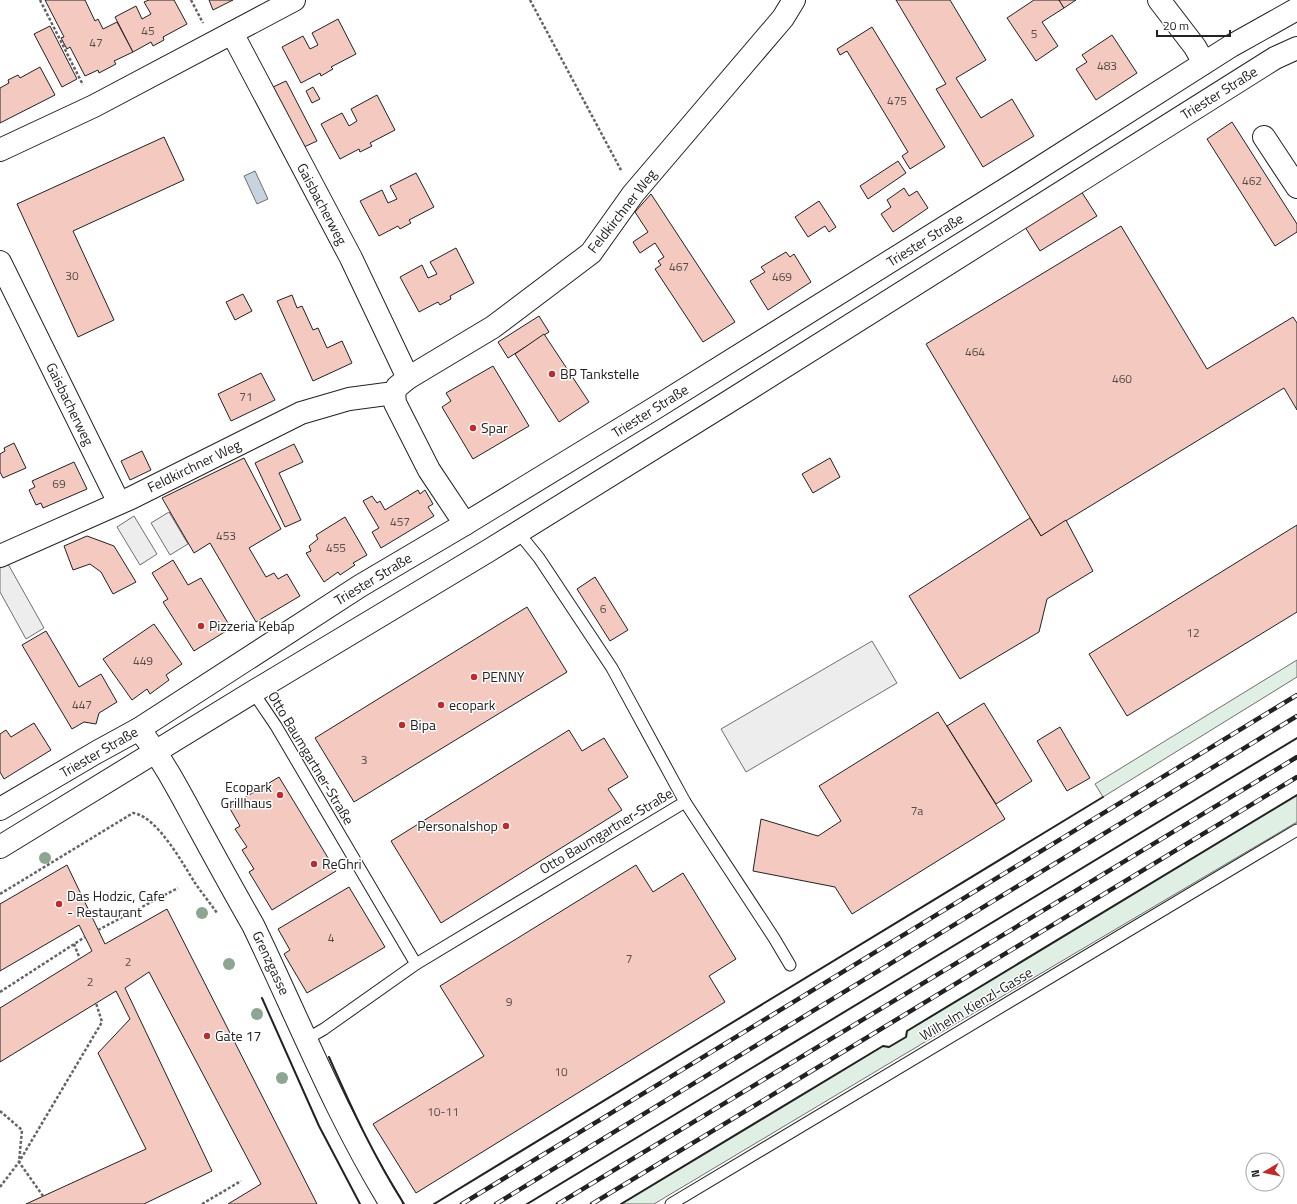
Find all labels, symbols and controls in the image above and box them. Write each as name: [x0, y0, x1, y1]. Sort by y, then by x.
scale bar: [1157, 12, 1230, 38]
text: 20 m: [1163, 16, 1189, 35]
house number: 45: [141, 21, 155, 40]
house number: 5: [1031, 24, 1038, 43]
house number: 47: [89, 33, 103, 52]
house number: 483: [1097, 56, 1117, 75]
street label: Triester Straße: [1176, 61, 1261, 125]
house number: 475: [887, 91, 907, 110]
street label: Gaisbacherweg: [292, 159, 353, 248]
street label: Feldkirchner Weg: [582, 164, 661, 257]
house number: 462: [1242, 171, 1262, 190]
street label: Triester Straße: [882, 208, 967, 272]
house number: 467: [669, 257, 689, 276]
house number: 30: [65, 266, 79, 285]
house number: 469: [772, 267, 792, 286]
house number: 464: [965, 342, 985, 361]
street label: Gaisbacherweg: [41, 359, 100, 449]
place label: BP Tankstelle: [560, 363, 639, 384]
marker: BP Tankstelle: [547, 369, 557, 379]
house number: 460: [1112, 369, 1132, 388]
street label: Triester Straße: [607, 379, 692, 443]
house number: 71: [239, 387, 253, 406]
place label: Spar: [481, 417, 508, 438]
marker: Spar: [468, 423, 478, 433]
street label: Feldkirchner Weg: [143, 434, 244, 497]
house number: 69: [52, 474, 66, 493]
house number: 457: [390, 512, 410, 531]
house number: 453: [216, 526, 236, 545]
house number: 455: [326, 538, 346, 557]
street label: Triester Straße: [330, 547, 415, 610]
house number: 6: [600, 599, 607, 618]
place label: Pizzeria Kebap: [209, 615, 295, 636]
marker: Pizzeria Kebap: [196, 621, 206, 631]
house number: 12: [1186, 623, 1200, 642]
house number: 449: [133, 651, 153, 670]
place label: PENNY: [482, 666, 525, 687]
marker: PENNY: [469, 672, 479, 682]
street label: Otto Baumgartner-Straße: [263, 687, 360, 828]
place label: ecopark: [449, 694, 496, 715]
house number: 447: [72, 695, 92, 714]
marker: ecopark: [436, 700, 446, 710]
place label: Bipa: [410, 714, 436, 735]
marker: Bipa: [397, 720, 407, 730]
street label: Triester Straße: [56, 721, 142, 782]
house number: 3: [361, 750, 367, 769]
place label: Ecopark Grillhaus: [221, 776, 272, 813]
street label: Otto Baumgartner-Straße: [535, 782, 676, 879]
marker: Ecopark Grillhaus: [275, 790, 285, 800]
house number: 7a: [911, 801, 923, 820]
place label: Personalshop: [417, 815, 498, 836]
marker: Personalshop: [501, 821, 511, 831]
place label: ReGhri: [322, 853, 362, 874]
marker: ReGhri: [309, 859, 319, 869]
place label: Das Hodzic, Cafe - Restaurant: [67, 885, 165, 922]
marker: Das Hodzic, Cafe - Restaurant: [54, 899, 64, 909]
street label: Grenzgasse: [247, 927, 295, 998]
house number: 4: [328, 928, 335, 947]
house number: 7: [626, 949, 632, 968]
house number: 2: [125, 952, 131, 971]
street label: Wilhelm Kienzl-Gasse: [915, 962, 1036, 1046]
house number: 2: [87, 972, 93, 991]
house number: 9: [506, 992, 513, 1011]
place label: Gate 17: [215, 1025, 261, 1046]
marker: Gate 17: [202, 1031, 212, 1041]
house number: 10: [554, 1062, 568, 1081]
house number: 10-11: [427, 1102, 459, 1121]
north arrow: [1245, 1152, 1285, 1192]
text: N: [1247, 1169, 1264, 1179]

